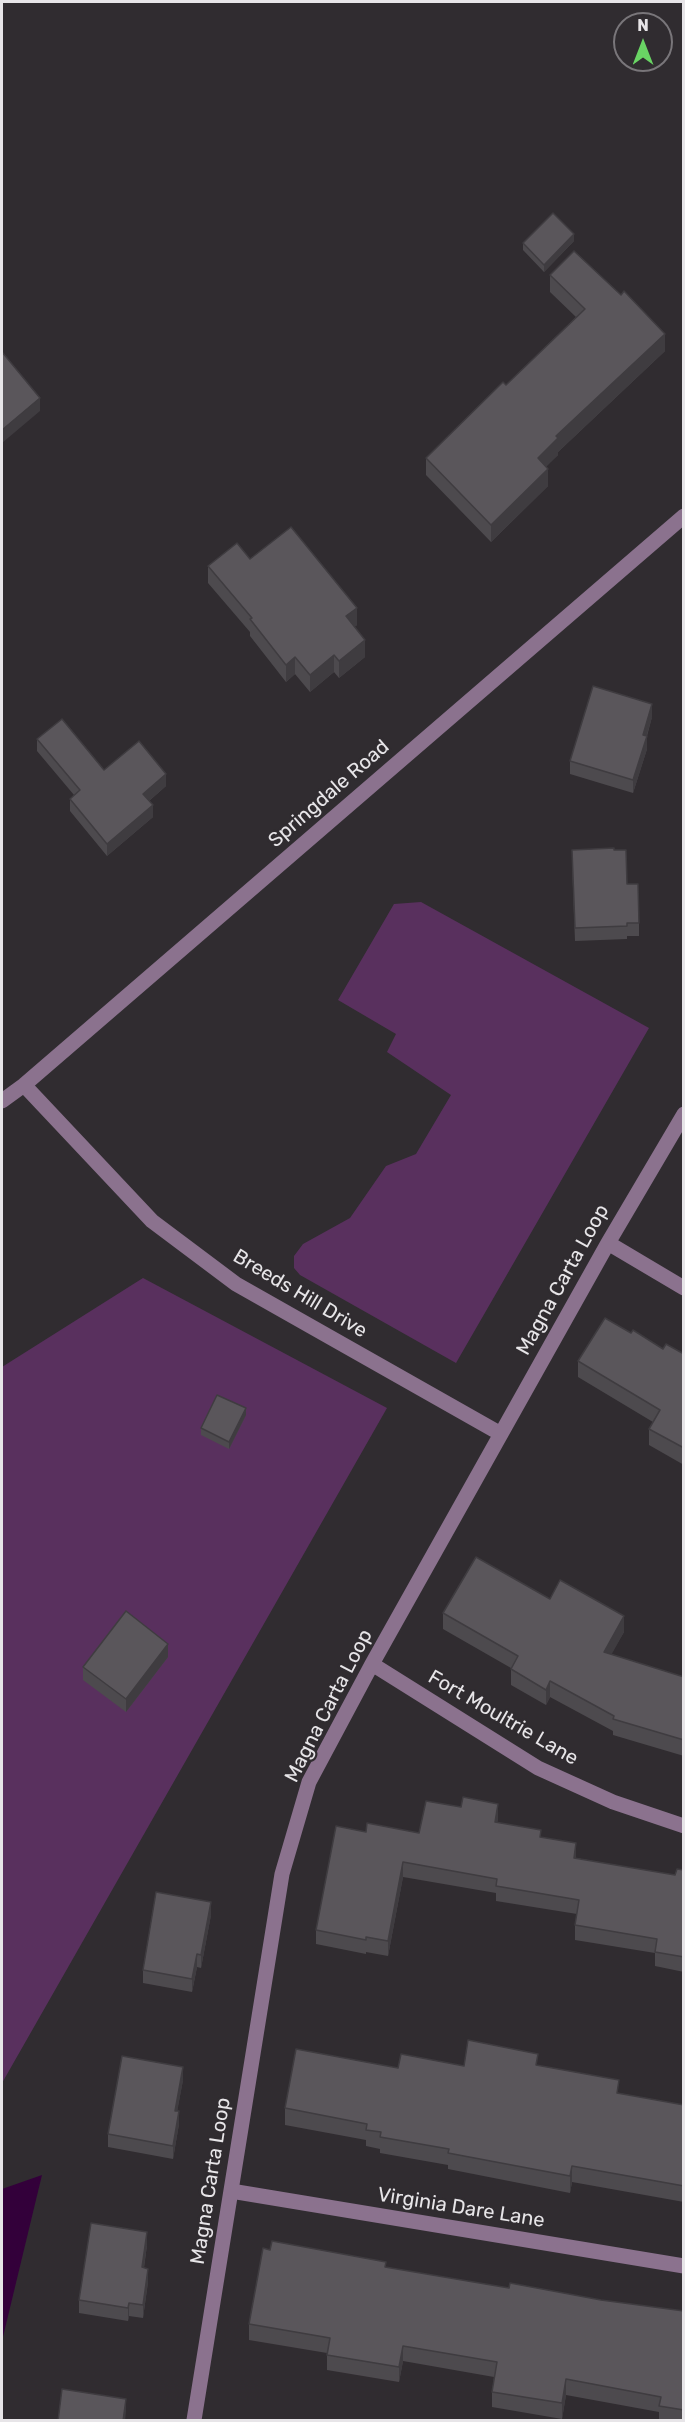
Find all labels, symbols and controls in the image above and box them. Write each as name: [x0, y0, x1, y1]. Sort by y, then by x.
north arrow: [613, 12, 673, 72]
text: N: [637, 16, 649, 35]
street label: Springdale Road: [264, 735, 394, 853]
street label: Magna Carta Loop: [512, 1200, 614, 1360]
street label: Breeds Hill Drive: [229, 1245, 371, 1343]
street label: Magna Carta Loop: [280, 1625, 378, 1787]
street label: Fort Moultrie Lane: [424, 1665, 582, 1771]
street label: Magna Carta Loop: [186, 2096, 236, 2266]
street label: Virginia Dare Lane: [376, 2183, 546, 2233]

